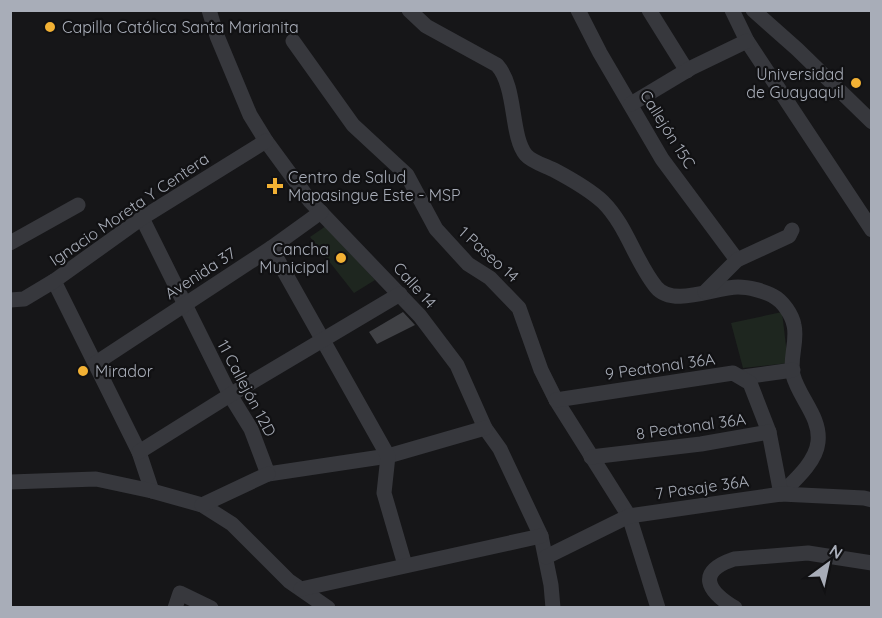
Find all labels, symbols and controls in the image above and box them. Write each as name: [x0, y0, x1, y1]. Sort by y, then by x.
place label: Capilla Católica Santa Marianita: [62, 17, 299, 37]
marker: Capilla Católica Santa Marianita: [43, 20, 57, 34]
place label: Universidad de Guayaquil: [746, 64, 844, 102]
marker: Universidad de Guayaquil: [849, 76, 863, 90]
street label: Callejón 15C: [636, 86, 700, 172]
street label: Ignacio Moreta Y Centera: [45, 148, 213, 270]
place label: Centro de Salud Mapasingue Este - MSP: [288, 167, 461, 205]
marker: Centro de Salud Mapasingue Este - MSP: [266, 177, 284, 195]
street label: 1 Paseo 14: [455, 222, 523, 286]
place label: Cancha Municipal: [259, 239, 329, 277]
street label: Avenida 37: [161, 243, 239, 303]
marker: Cancha Municipal: [334, 251, 348, 265]
street label: Calle 14: [389, 258, 441, 312]
street label: 11 Callejón 12D: [213, 336, 281, 440]
street label: 9 Peatonal 36A: [604, 348, 716, 384]
place label: Mirador: [95, 361, 153, 381]
marker: Mirador: [76, 364, 90, 378]
street label: 8 Peatonal 36A: [635, 408, 747, 444]
street label: 7 Pasaje 36A: [654, 471, 750, 503]
north arrow: [798, 534, 858, 594]
text: N: [826, 540, 847, 563]

